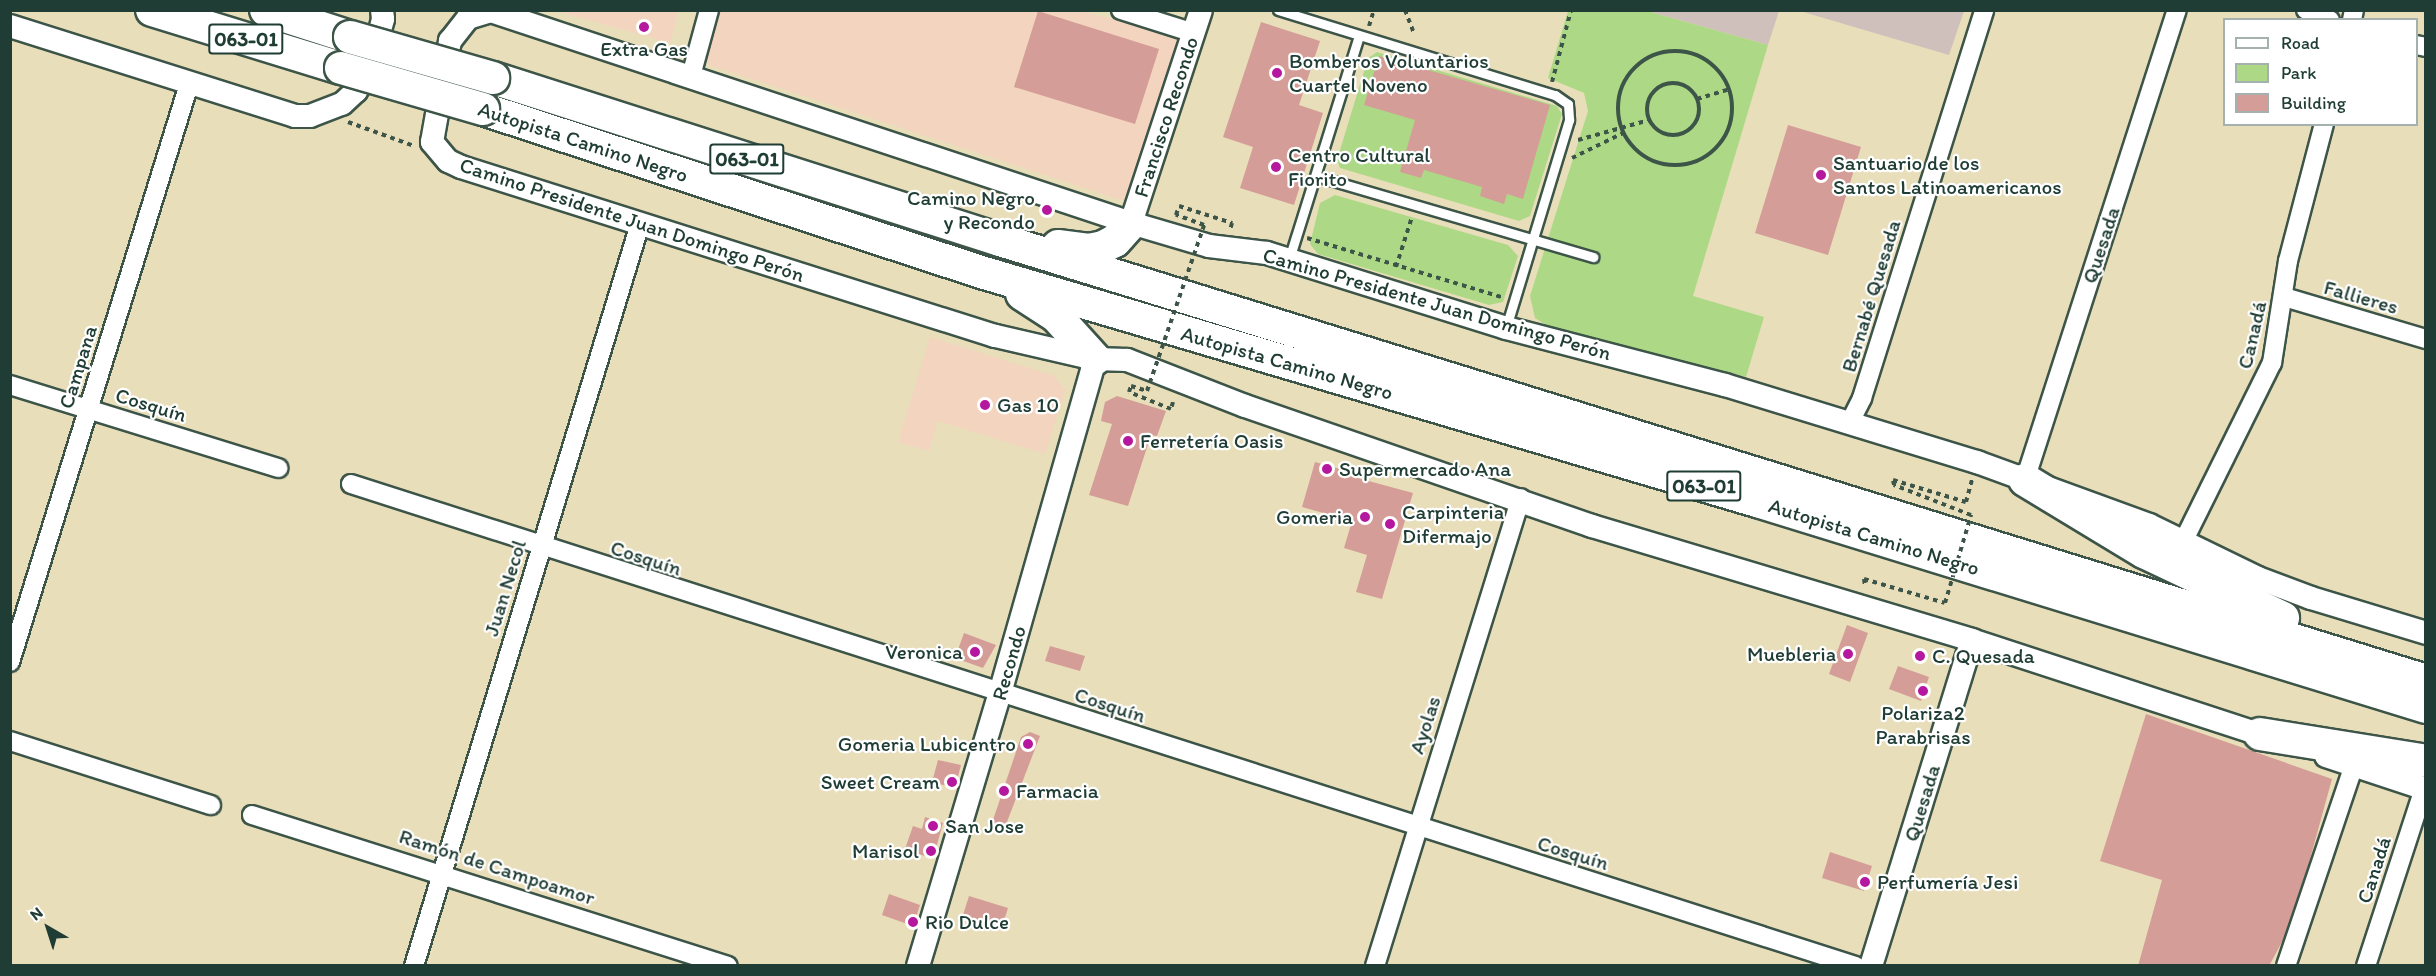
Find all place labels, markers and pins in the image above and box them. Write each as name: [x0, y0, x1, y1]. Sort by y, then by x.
marker: Extra Gas: [637, 20, 651, 34]
place label: Extra Gas: [600, 36, 688, 62]
place label: Bomberos Voluntarios Cuartel Noveno: [1289, 48, 1488, 98]
marker: Bomberos Voluntarios Cuartel Noveno: [1270, 66, 1284, 80]
place label: Centro Cultural Fiorito: [1288, 142, 1430, 192]
place label: Santuario de los Santos Latinoamericanos: [1833, 150, 2062, 200]
marker: Centro Cultural Fiorito: [1269, 160, 1283, 174]
marker: Santuario de los Santos Latinoamericanos: [1814, 168, 1828, 182]
place label: Camino Negro y Recondo: [907, 185, 1035, 235]
marker: Camino Negro y Recondo: [1040, 203, 1054, 217]
place label: Gas 10: [997, 392, 1059, 418]
marker: Gas 10: [978, 398, 992, 412]
place label: Ferretería Oasis: [1140, 428, 1284, 454]
marker: Ferretería Oasis: [1121, 434, 1135, 448]
place label: Supermercado Ana: [1339, 456, 1511, 482]
marker: Supermercado Ana: [1320, 462, 1334, 476]
place label: Carpinteria Difermajo: [1402, 499, 1504, 549]
place label: Gomeria: [1276, 504, 1353, 530]
marker: Gomeria: [1358, 510, 1372, 524]
marker: Carpinteria Difermajo: [1383, 517, 1397, 531]
place label: Veronica: [885, 639, 963, 665]
place label: Muebleria: [1747, 641, 1836, 667]
place label: C. Quesada: [1932, 643, 2035, 669]
marker: Veronica: [968, 645, 982, 659]
marker: Muebleria: [1841, 647, 1855, 661]
marker: C. Quesada: [1913, 649, 1927, 663]
marker: Polariza2 Parabrisas: [1916, 684, 1930, 698]
place label: Polariza2 Parabrisas: [1875, 700, 1971, 750]
place label: Gomeria Lubicentro: [838, 731, 1016, 757]
marker: Gomeria Lubicentro: [1021, 737, 1035, 751]
place label: Sweet Cream: [822, 769, 940, 795]
marker: Sweet Cream: [945, 775, 959, 789]
place label: Farmacia: [1016, 778, 1099, 804]
marker: Farmacia: [997, 784, 1011, 798]
place label: San Jose: [945, 813, 1024, 839]
marker: San Jose: [926, 819, 940, 833]
place label: Marisol: [852, 838, 919, 864]
marker: Marisol: [924, 844, 938, 858]
place label: Perfumería Jesi: [1877, 869, 2018, 895]
marker: Perfumería Jesi: [1858, 875, 1872, 889]
place label: Rio Dulce: [925, 909, 1009, 935]
marker: Rio Dulce: [906, 915, 920, 929]

